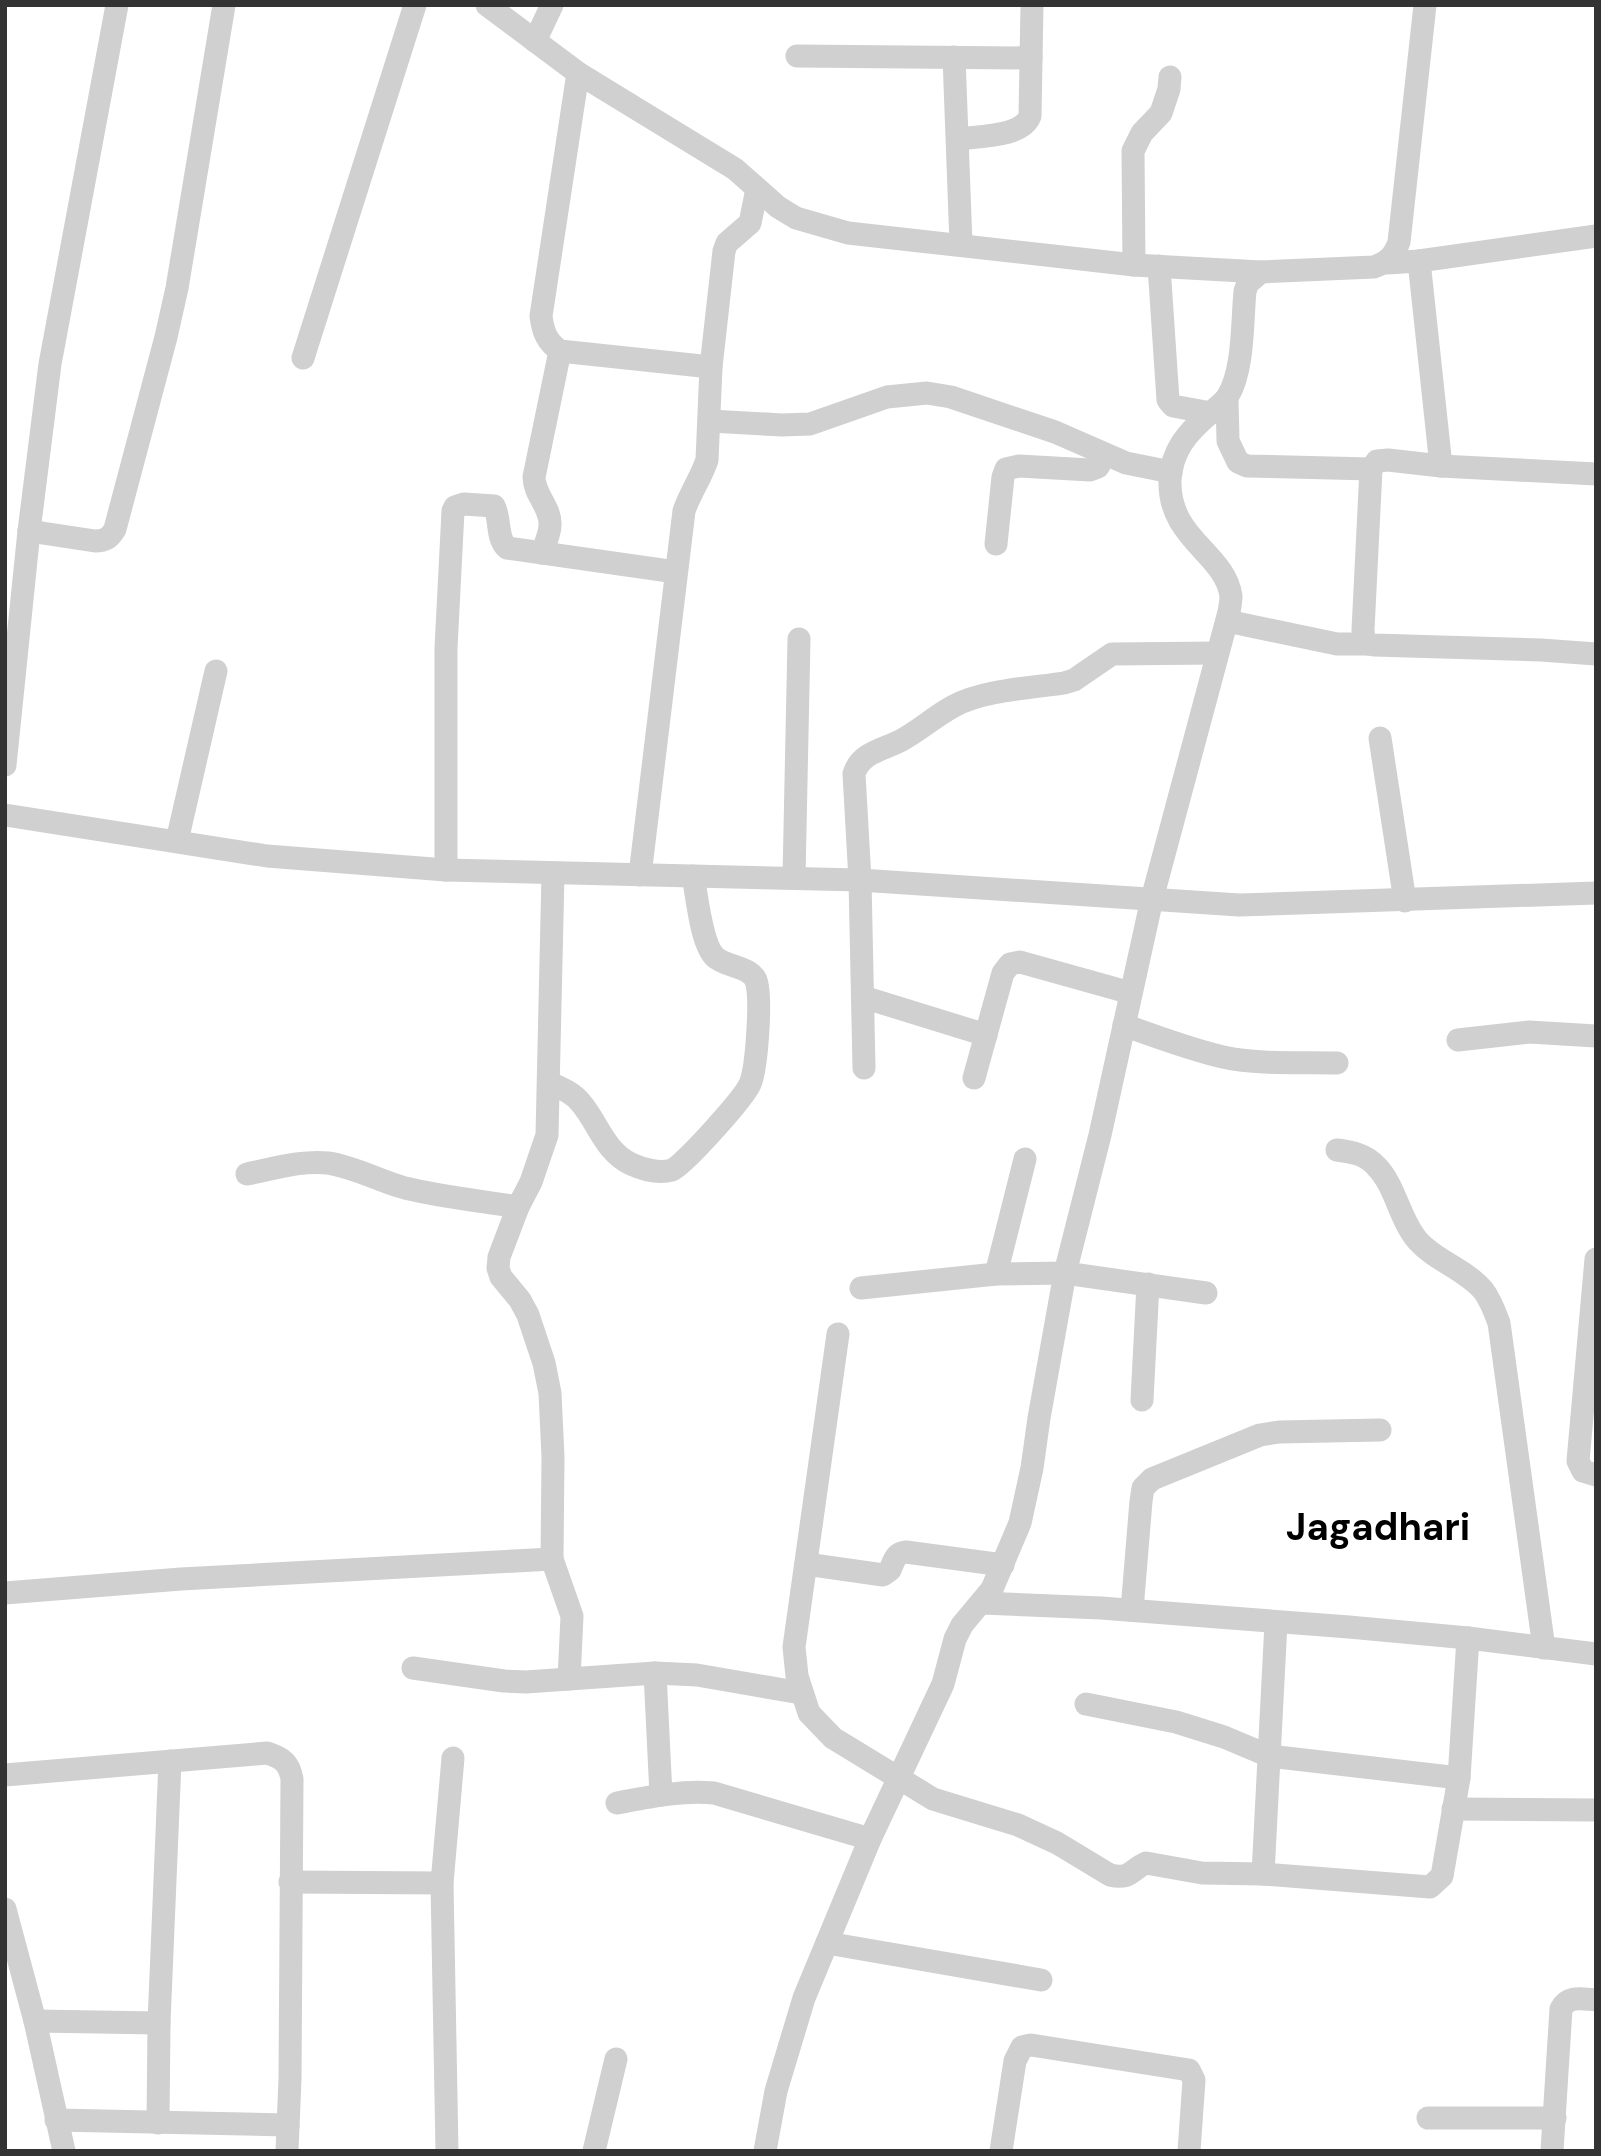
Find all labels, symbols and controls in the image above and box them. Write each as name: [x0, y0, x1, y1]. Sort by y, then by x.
district label: Jagadhari: [1286, 1502, 1470, 1552]

